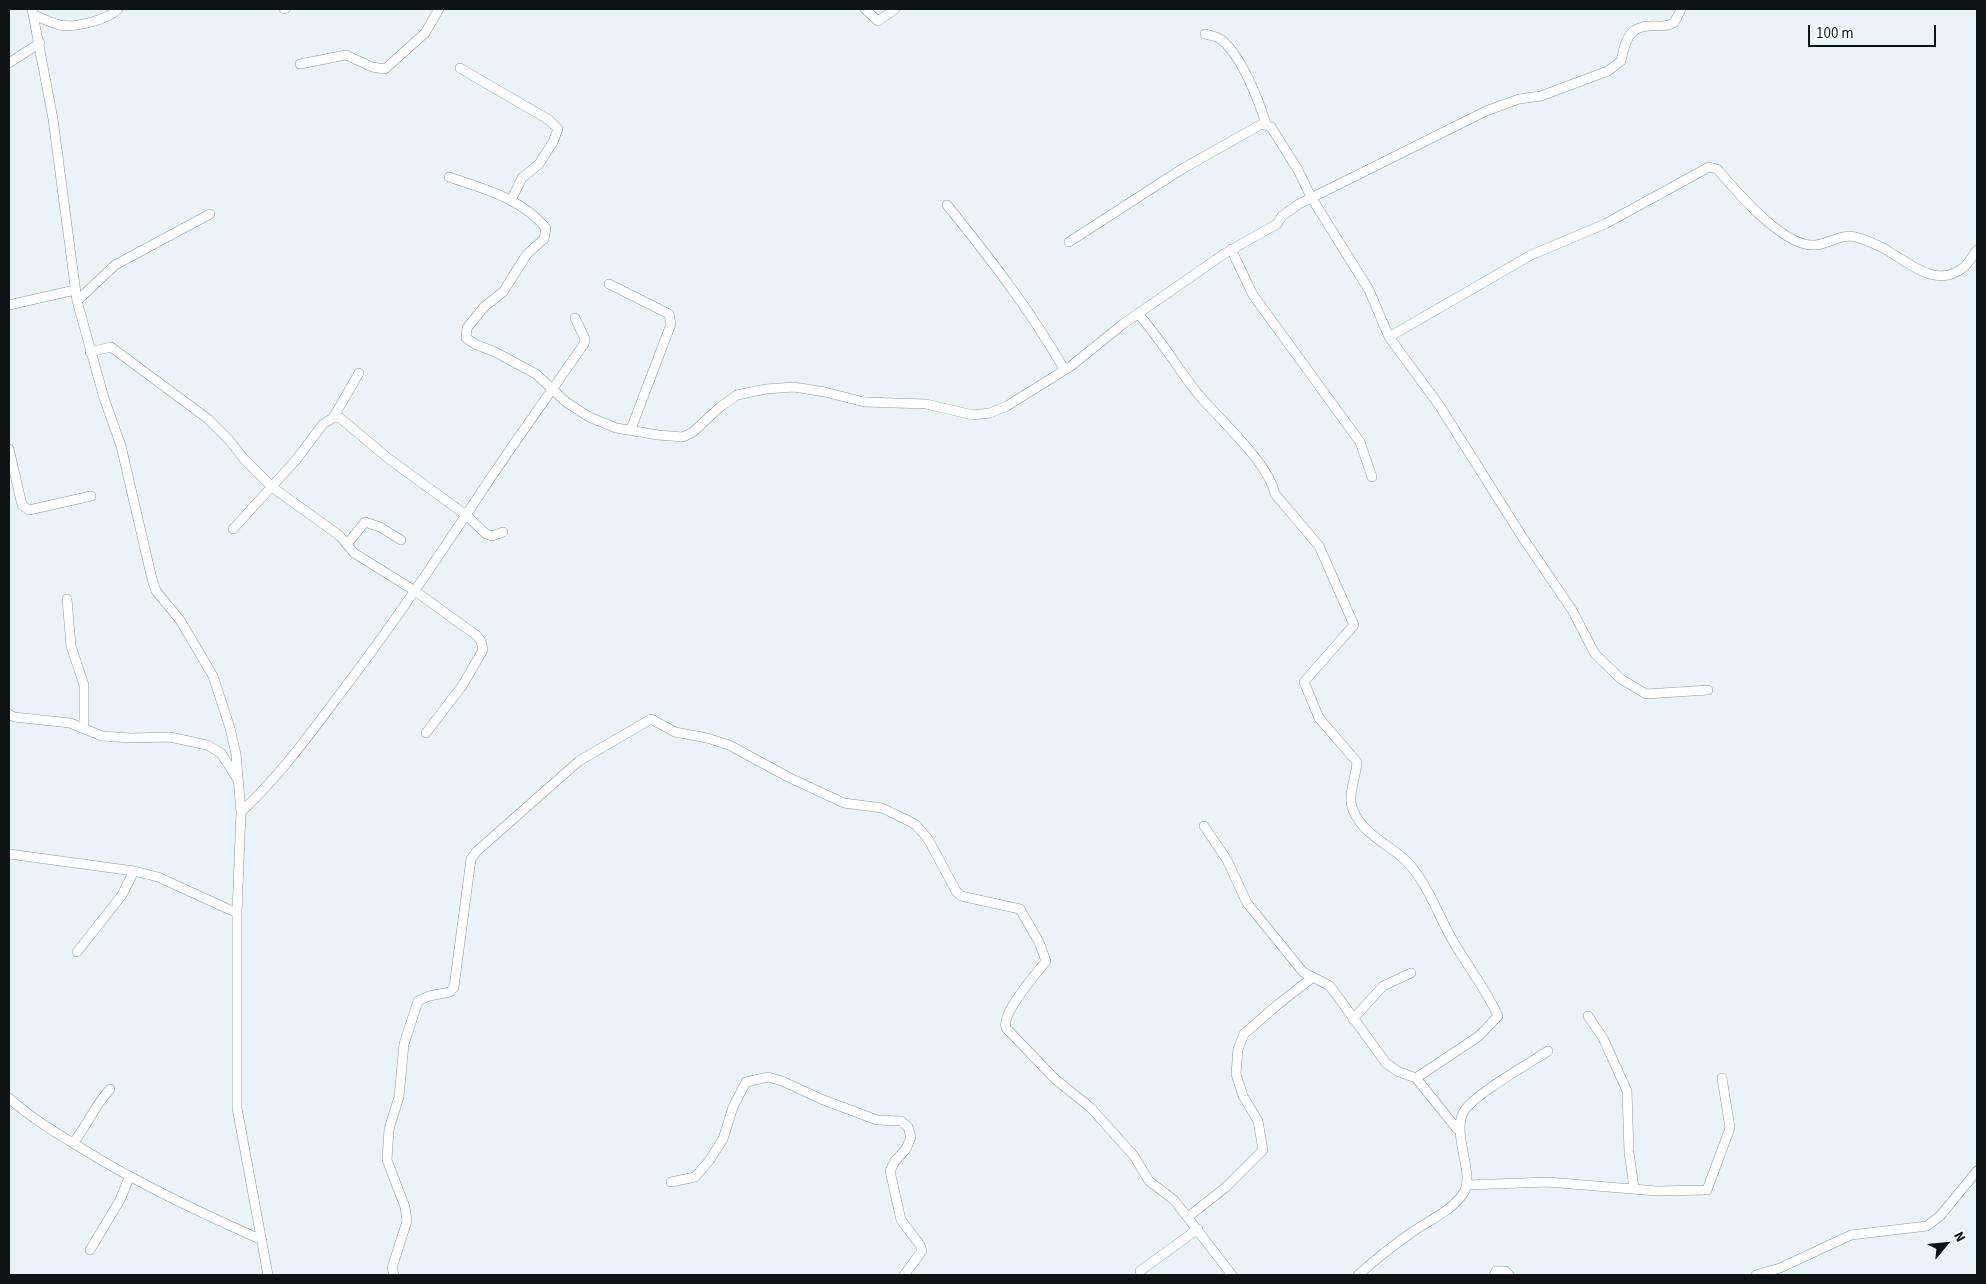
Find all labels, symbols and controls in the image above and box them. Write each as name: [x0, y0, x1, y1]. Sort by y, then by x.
scale bar: [1811, 15, 1938, 47]
text: 100 m: [1816, 23, 1854, 44]
north arrow: [1921, 1219, 1971, 1269]
text: N: [1948, 1228, 1970, 1246]

